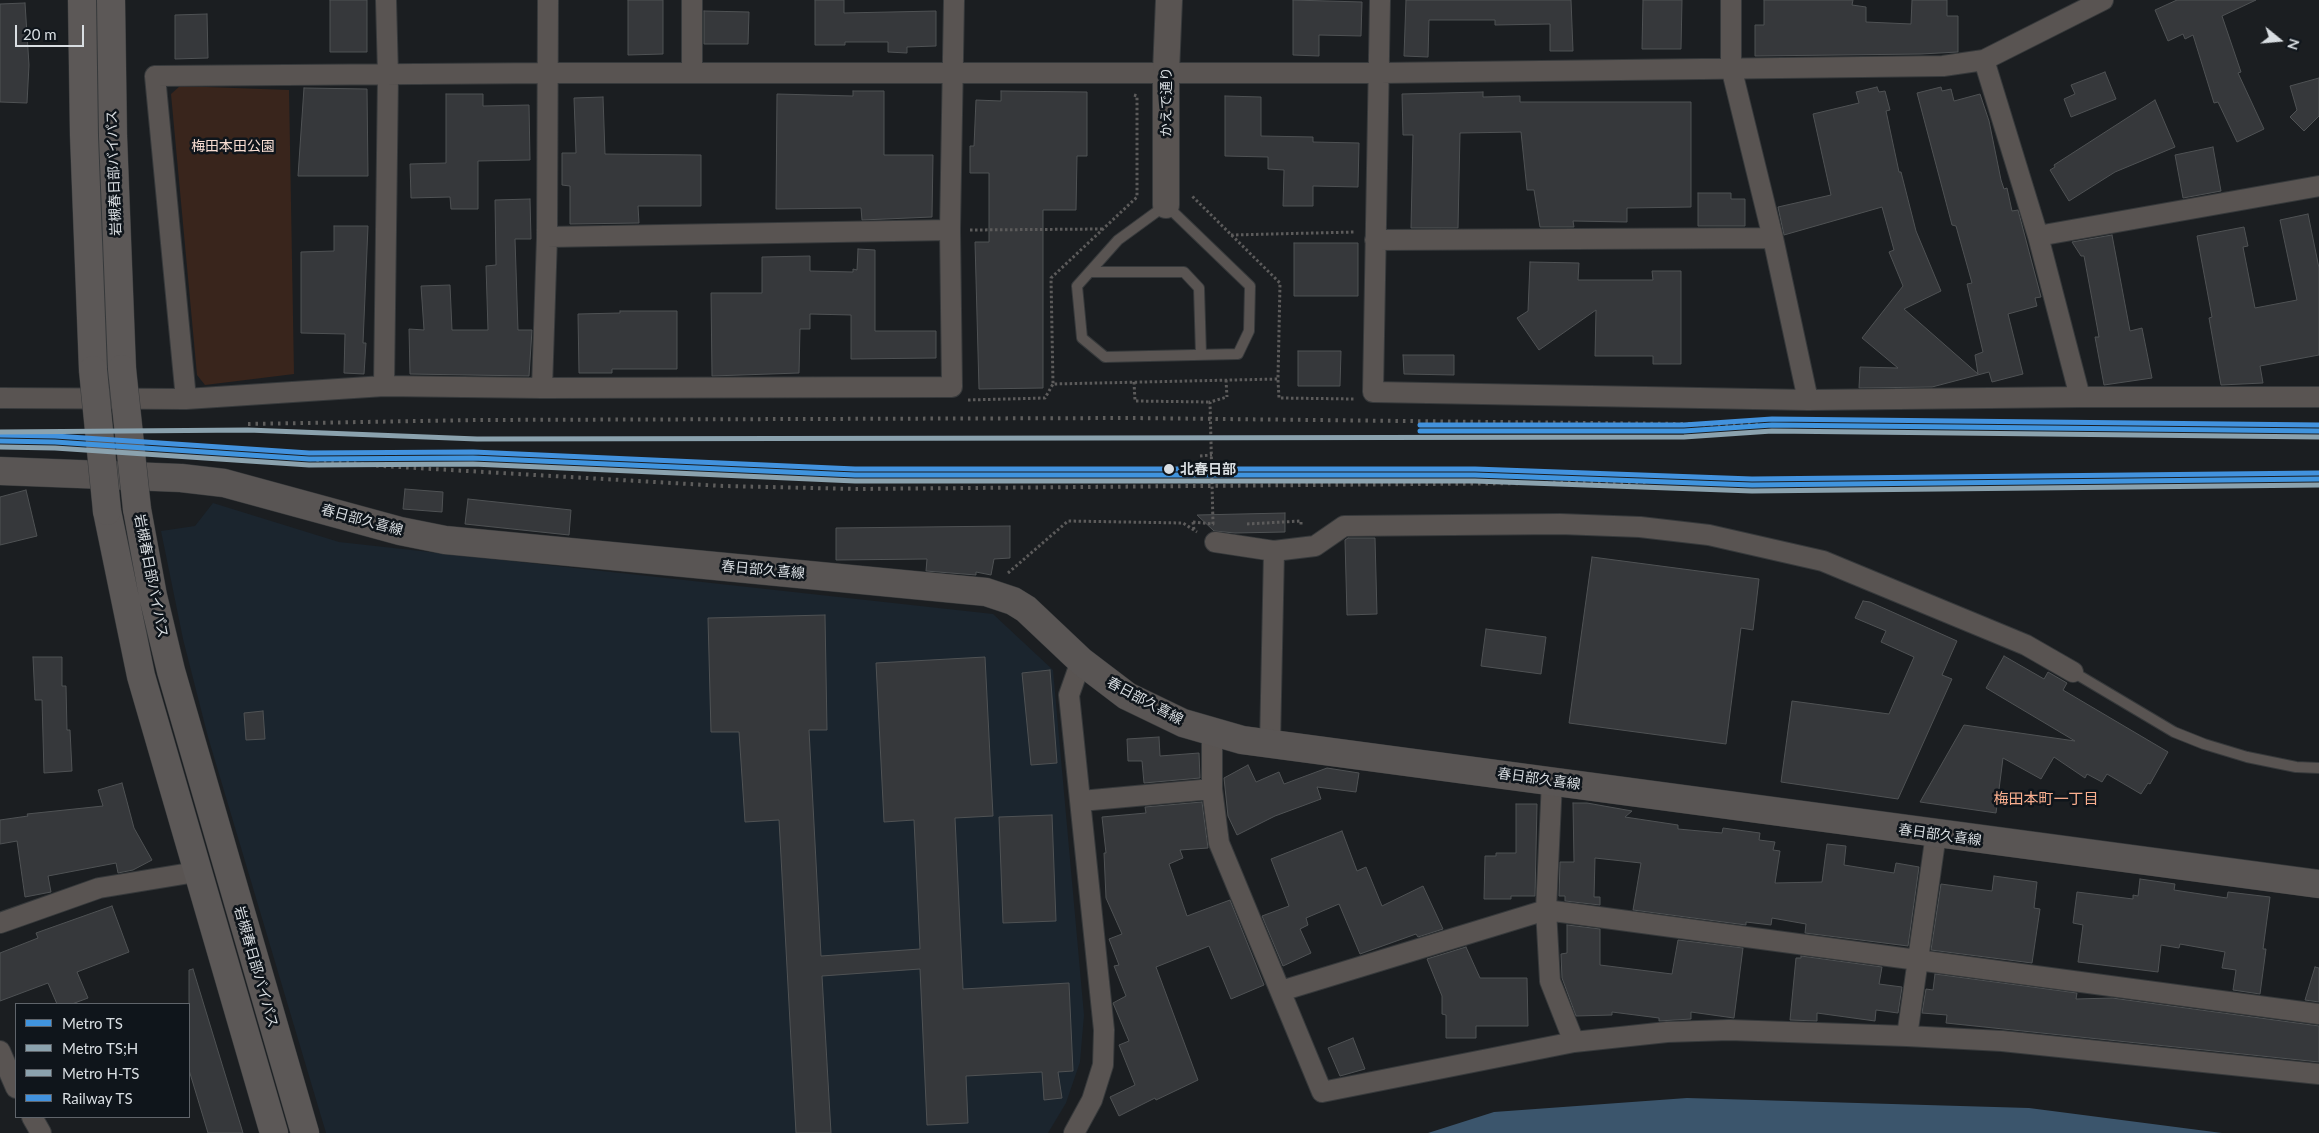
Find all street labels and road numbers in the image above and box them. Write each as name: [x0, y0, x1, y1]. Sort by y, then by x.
street label: かえで通り: [1158, 67, 1174, 137]
street label: 岩槻春日部バイパス: [103, 110, 125, 236]
street label: 春日部久喜線: [319, 501, 405, 539]
street label: 岩槻春日部バイパス: [131, 513, 171, 639]
street label: 春日部久喜線: [720, 558, 806, 582]
street label: 春日部久喜線: [1104, 674, 1186, 728]
street label: 春日部久喜線: [1496, 765, 1582, 793]
street label: 春日部久喜線: [1897, 821, 1983, 849]
street label: 岩槻春日部バイパス: [231, 904, 281, 1030]

